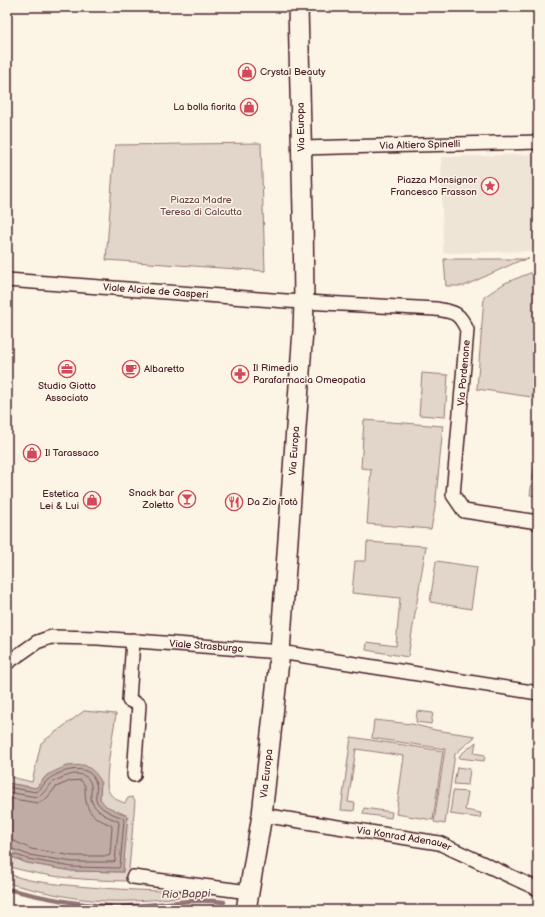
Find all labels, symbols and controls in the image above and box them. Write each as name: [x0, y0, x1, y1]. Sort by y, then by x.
shop icon: Crystal Beauty: [237, 62, 257, 82]
place label: Crystal Beauty: [260, 66, 326, 78]
shop icon: La bolla fiorita: [239, 97, 259, 117]
place label: La bolla fiorita: [173, 101, 236, 113]
street label: Via Europa: [295, 102, 307, 152]
street label: Via Altiero Spinelli: [379, 138, 461, 152]
place label: Piazza Monsignor Francesco Frasson: [390, 174, 477, 198]
place icon: Piazza Monsignor Francesco Frasson: [480, 176, 500, 196]
park label: Piazza Madre Teresa di Calcutta: [160, 194, 242, 218]
street label: Viale Alcide de Gasperi: [102, 281, 209, 301]
street label: Via Pordenone: [455, 339, 473, 407]
office icon: Studio Giotto Associato: [57, 359, 77, 379]
cafe icon: Albaretto: [121, 359, 141, 379]
place label: Il Rimedio Parafarmacia Omeopatia: [253, 362, 366, 386]
place label: Albaretto: [144, 363, 185, 375]
pharmacy icon: Il Rimedio Parafarmacia Omeopatia: [230, 364, 250, 384]
place label: Studio Giotto Associato: [38, 380, 96, 404]
street label: Via Europa: [287, 425, 302, 476]
shop icon: Il Tarassaco: [22, 443, 42, 463]
place label: Il Tarassaco: [45, 447, 99, 459]
place label: Snack bar Zoletto: [129, 487, 174, 511]
place label: Estetica Lei & Lui: [40, 488, 79, 512]
bar icon: Snack bar Zoletto: [177, 489, 197, 509]
shop icon: Estetica Lei & Lui: [82, 490, 102, 510]
restaurant icon: Da Zio Totò: [224, 492, 244, 512]
place label: Da Zio Totò: [247, 496, 298, 508]
street label: Viale Strasburgo: [169, 638, 244, 655]
street label: Via Europa: [258, 748, 275, 799]
street label: Via Konrad Adenauer: [356, 824, 454, 854]
water label: Rio Bappi: [161, 887, 211, 901]

